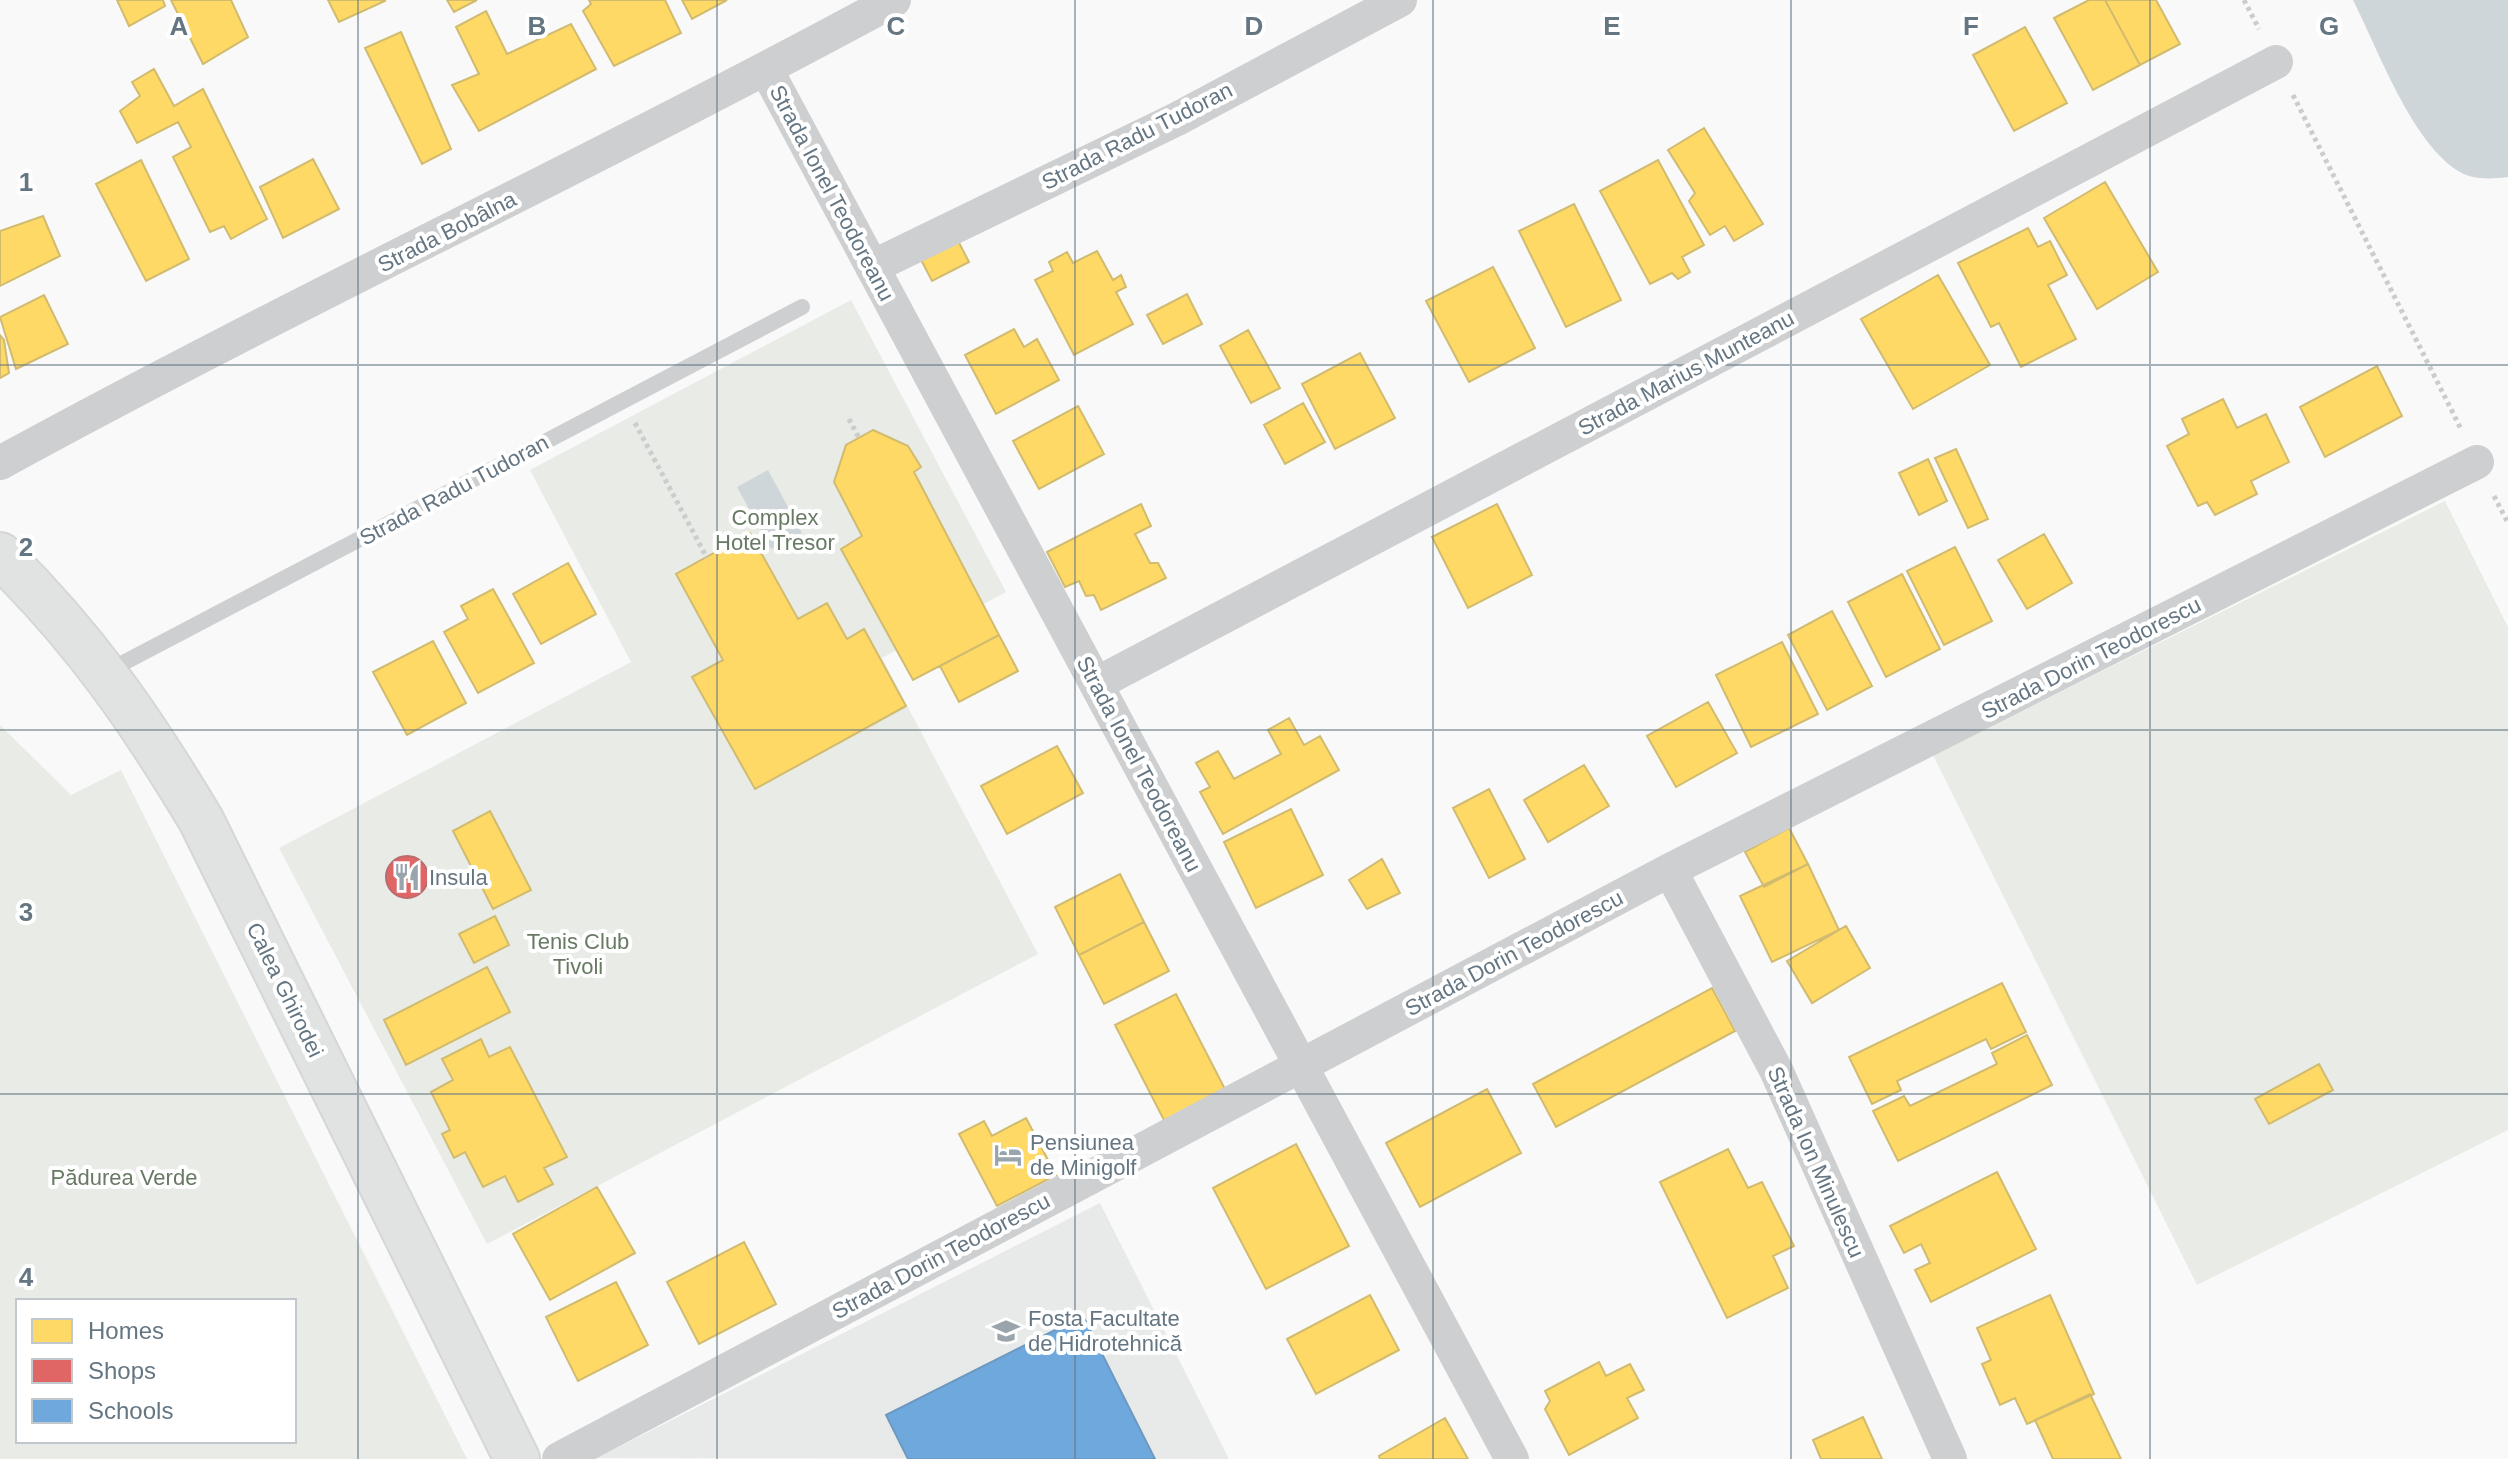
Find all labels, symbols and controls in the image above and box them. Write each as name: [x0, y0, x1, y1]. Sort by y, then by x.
text: A: [170, 11, 189, 41]
text: B: [528, 11, 546, 41]
text: C: [887, 11, 906, 41]
text: D: [1245, 11, 1263, 41]
text: E: [1603, 11, 1621, 41]
text: F: [1963, 11, 1979, 41]
text: G: [2319, 11, 2339, 41]
street label: Strada Radu Tudoran: [1038, 77, 1236, 195]
street label: Strada Ionel Teodoreanu: [764, 81, 900, 305]
text: 1: [19, 167, 33, 197]
street label: Strada Bobâlna: [374, 186, 521, 278]
street label: Strada Marius Munteanu: [1574, 305, 1798, 441]
street label: Strada Radu Tudoran: [355, 430, 553, 550]
park label: Complex Hotel Tresor: [715, 505, 835, 555]
text: 2: [19, 532, 33, 562]
street label: Strada Dorin Teodorescu: [1977, 592, 2205, 724]
street label: Strada Ionel Teodoreanu: [1071, 652, 1207, 876]
restaurant icon: Insula: [392, 862, 422, 892]
place label: Insula: [429, 865, 488, 890]
street label: Strada Dorin Teodorescu: [1401, 885, 1627, 1021]
text: 3: [19, 897, 33, 927]
street label: Calea Ghirodei: [242, 919, 328, 1061]
park label: Tenis Club Tivoli: [527, 929, 629, 979]
street label: Strada Ion Minulescu: [1763, 1063, 1869, 1261]
place label: Pensiunea de Minigolf: [1030, 1130, 1137, 1180]
hotel icon: Pensiunea de Minigolf: [993, 1140, 1023, 1170]
park label: Pădurea Verde: [51, 1165, 197, 1190]
street label: Strada Dorin Teodorescu: [828, 1188, 1054, 1324]
text: 4: [19, 1262, 34, 1292]
legend: [16, 1299, 296, 1443]
place label: Fosta Facultate de Hidrotehnică: [1028, 1306, 1183, 1356]
school or university icon: Fosta Facultate de Hidrotehnică: [991, 1316, 1021, 1346]
text: Homes: [88, 1317, 164, 1344]
text: Shops: [88, 1357, 156, 1384]
text: Schools: [88, 1397, 173, 1424]

